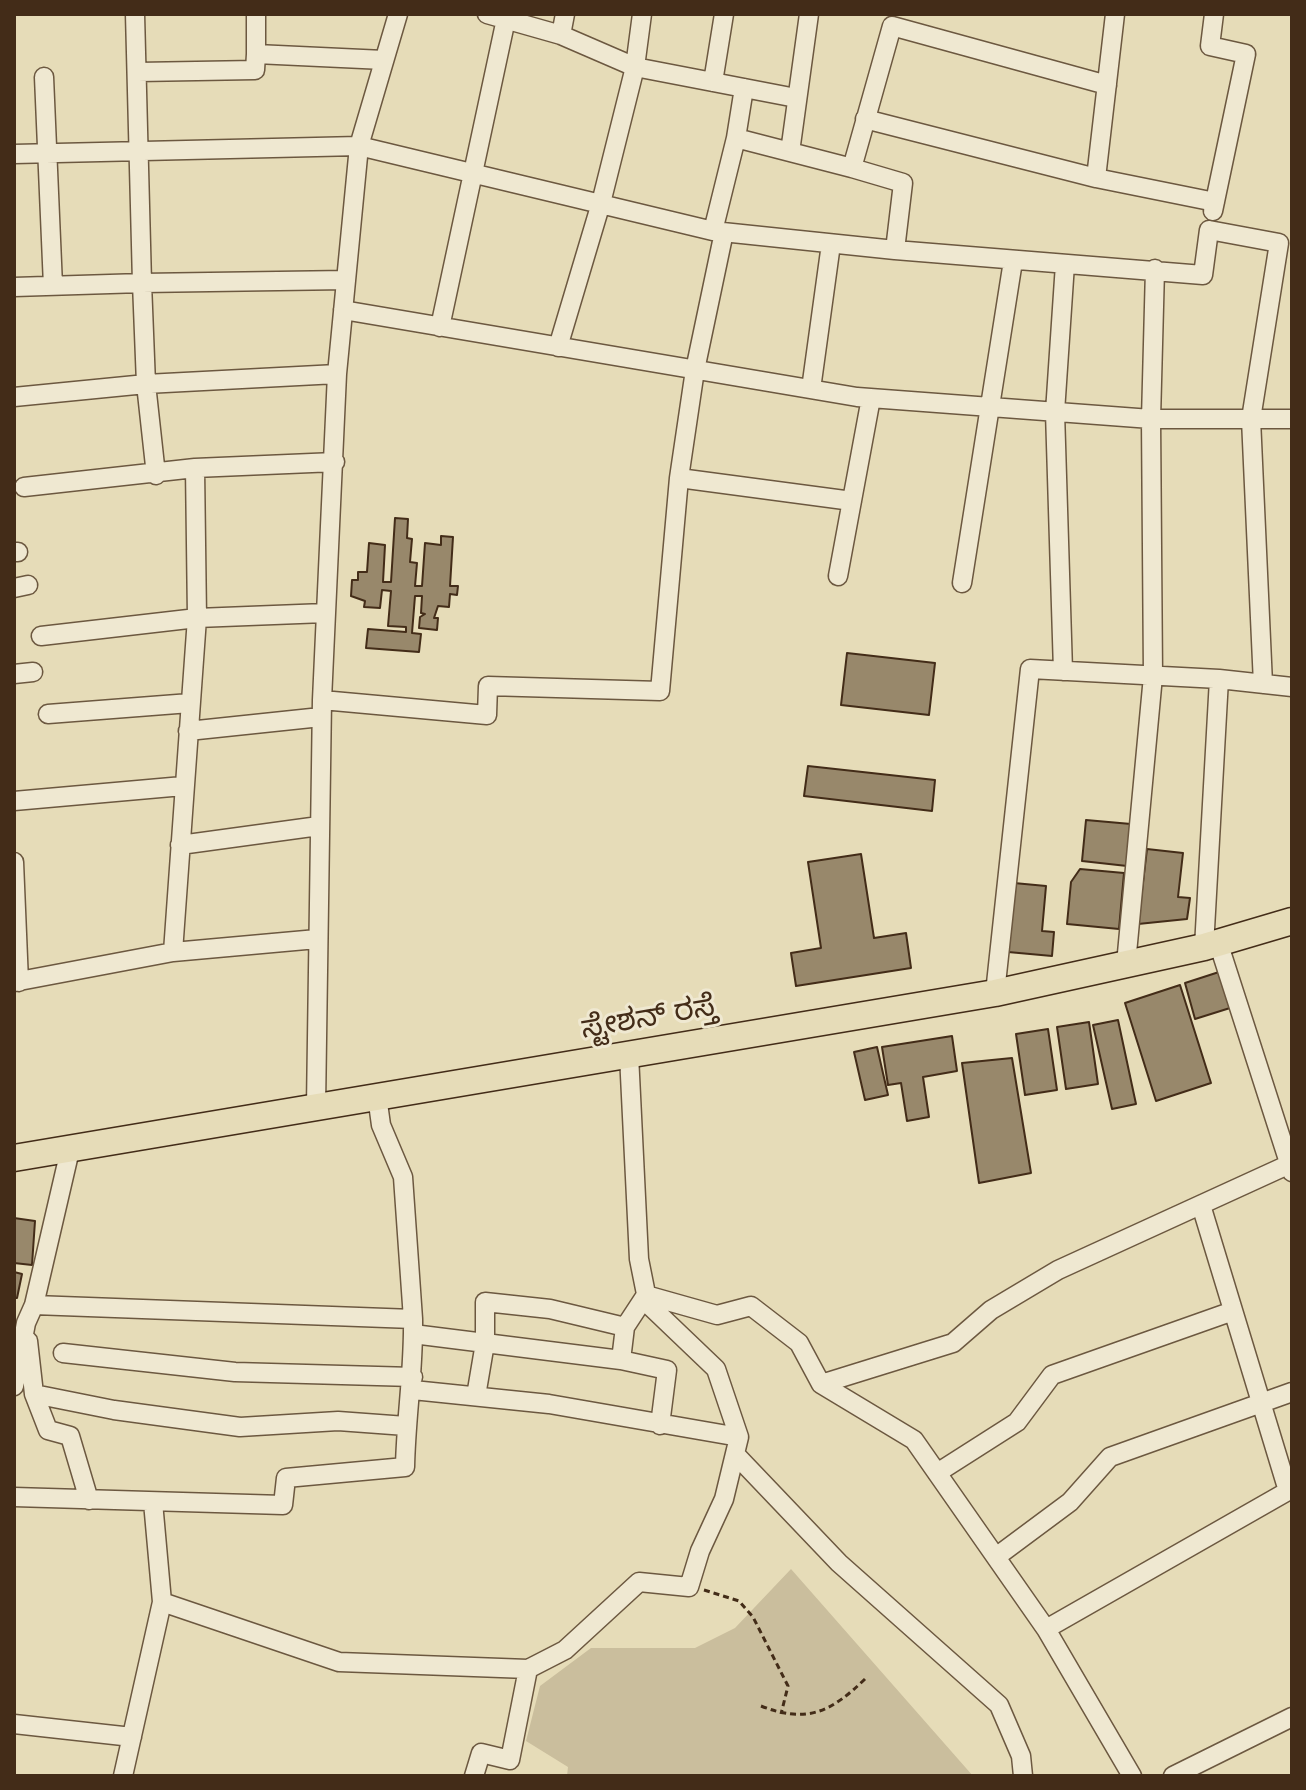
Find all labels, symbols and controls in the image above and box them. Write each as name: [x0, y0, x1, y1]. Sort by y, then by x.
street label: ಸ್ಟೇಶನ್ ರಸ್ತೆ: [578, 988, 720, 1048]

